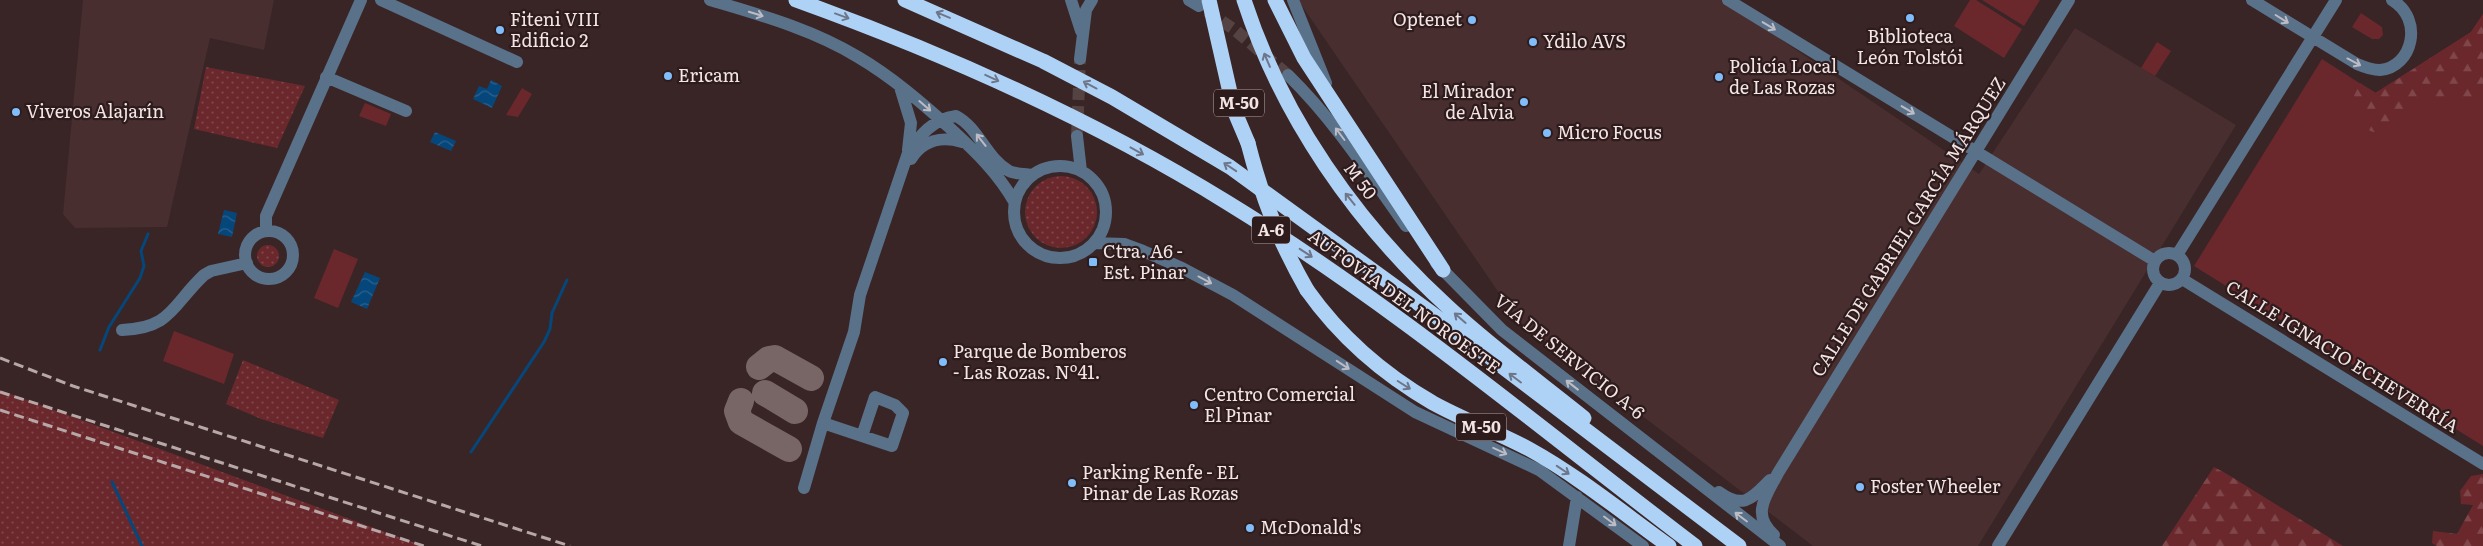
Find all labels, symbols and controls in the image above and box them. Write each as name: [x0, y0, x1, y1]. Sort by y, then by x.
place label: Fiteni VIII Edificio 2: [510, 5, 600, 53]
place label: Optenet: [1393, 5, 1463, 32]
one-way arrow: [748, 9, 764, 19]
one-way arrow: [936, 10, 951, 20]
one-way arrow: [834, 12, 849, 21]
marker: Biblioteca León Tolstói: [1904, 12, 1916, 24]
marker: Optenet: [1466, 14, 1478, 26]
one-way arrow: [2275, 14, 2289, 24]
one-way arrow: [1762, 21, 1776, 31]
place label: Biblioteca León Tolstói: [1857, 22, 1963, 70]
marker: Fiteni VIII Edificio 2: [494, 24, 506, 36]
place label: Ydilo AVS: [1543, 27, 1626, 54]
marker: Ydilo AVS: [1527, 36, 1539, 48]
place label: Policía Local de Las Rozas: [1729, 52, 1837, 100]
one-way arrow: [1261, 53, 1271, 68]
one-way arrow: [2346, 58, 2361, 67]
place label: Ericam: [678, 61, 740, 88]
marker: Ericam: [662, 70, 674, 82]
marker: Policía Local de Las Rozas: [1713, 71, 1725, 83]
street label: CALLE DE GABRIEL GARCÍA MÁRQUEZ: [1804, 71, 2012, 381]
one-way arrow: [984, 73, 999, 83]
place label: El Mirador de Alvia: [1421, 77, 1514, 125]
one-way arrow: [1082, 80, 1097, 90]
road number: M-50: [1214, 90, 1264, 116]
marker: El Mirador de Alvia: [1518, 96, 1530, 108]
place label: Viveros Alajarín: [26, 97, 164, 124]
one-way arrow: [918, 101, 931, 112]
marker: Viveros Alajarín: [10, 106, 22, 118]
one-way arrow: [1900, 106, 1914, 116]
place label: Micro Focus: [1557, 118, 1662, 145]
marker: Micro Focus: [1541, 127, 1553, 139]
one-way arrow: [1334, 128, 1345, 141]
one-way arrow: [975, 134, 986, 147]
one-way arrow: [1129, 147, 1144, 156]
street label: M 50: [1338, 156, 1384, 205]
one-way arrow: [1223, 162, 1237, 172]
one-way arrow: [1344, 193, 1355, 206]
road number: A-6: [1252, 216, 1290, 244]
street label: AUTOVÍA DEL NOROESTE: [1303, 222, 1507, 380]
place label: Ctra. A6 - Est. Pinar: [1103, 237, 1187, 285]
one-way arrow: [1299, 248, 1313, 259]
marker: Ctra. A6 - Est. Pinar: [1087, 256, 1099, 268]
street label: CALLE IGNACIO ECHEVERRÍA: [2221, 273, 2465, 439]
one-way arrow: [1197, 275, 1212, 285]
street label: VÍA DE SERVICIO A-6: [1489, 287, 1651, 425]
one-way arrow: [1454, 312, 1467, 324]
place label: Parque de Bomberos - Las Rozas. Nº41.: [953, 337, 1126, 385]
marker: Parque de Bomberos - Las Rozas. Nº41.: [937, 356, 949, 368]
one-way arrow: [1336, 360, 1350, 370]
one-way arrow: [1509, 373, 1522, 384]
one-way arrow: [1566, 379, 1579, 390]
place label: Centro Comercial El Pinar: [1204, 380, 1355, 428]
one-way arrow: [1397, 380, 1411, 390]
marker: Centro Comercial El Pinar: [1188, 399, 1200, 411]
road number: M-50: [1456, 414, 1506, 441]
one-way arrow: [1492, 447, 1507, 457]
place label: Parking Renfe - EL Pinar de Las Rozas: [1082, 458, 1239, 506]
one-way arrow: [1555, 465, 1569, 475]
place label: Foster Wheeler: [1870, 472, 2001, 499]
marker: Parking Renfe - EL Pinar de Las Rozas: [1066, 477, 1078, 489]
marker: Foster Wheeler: [1854, 481, 1866, 493]
one-way arrow: [1734, 512, 1748, 522]
place label: McDonald's: [1260, 513, 1361, 540]
one-way arrow: [1603, 516, 1616, 527]
marker: McDonald's: [1244, 522, 1256, 534]

